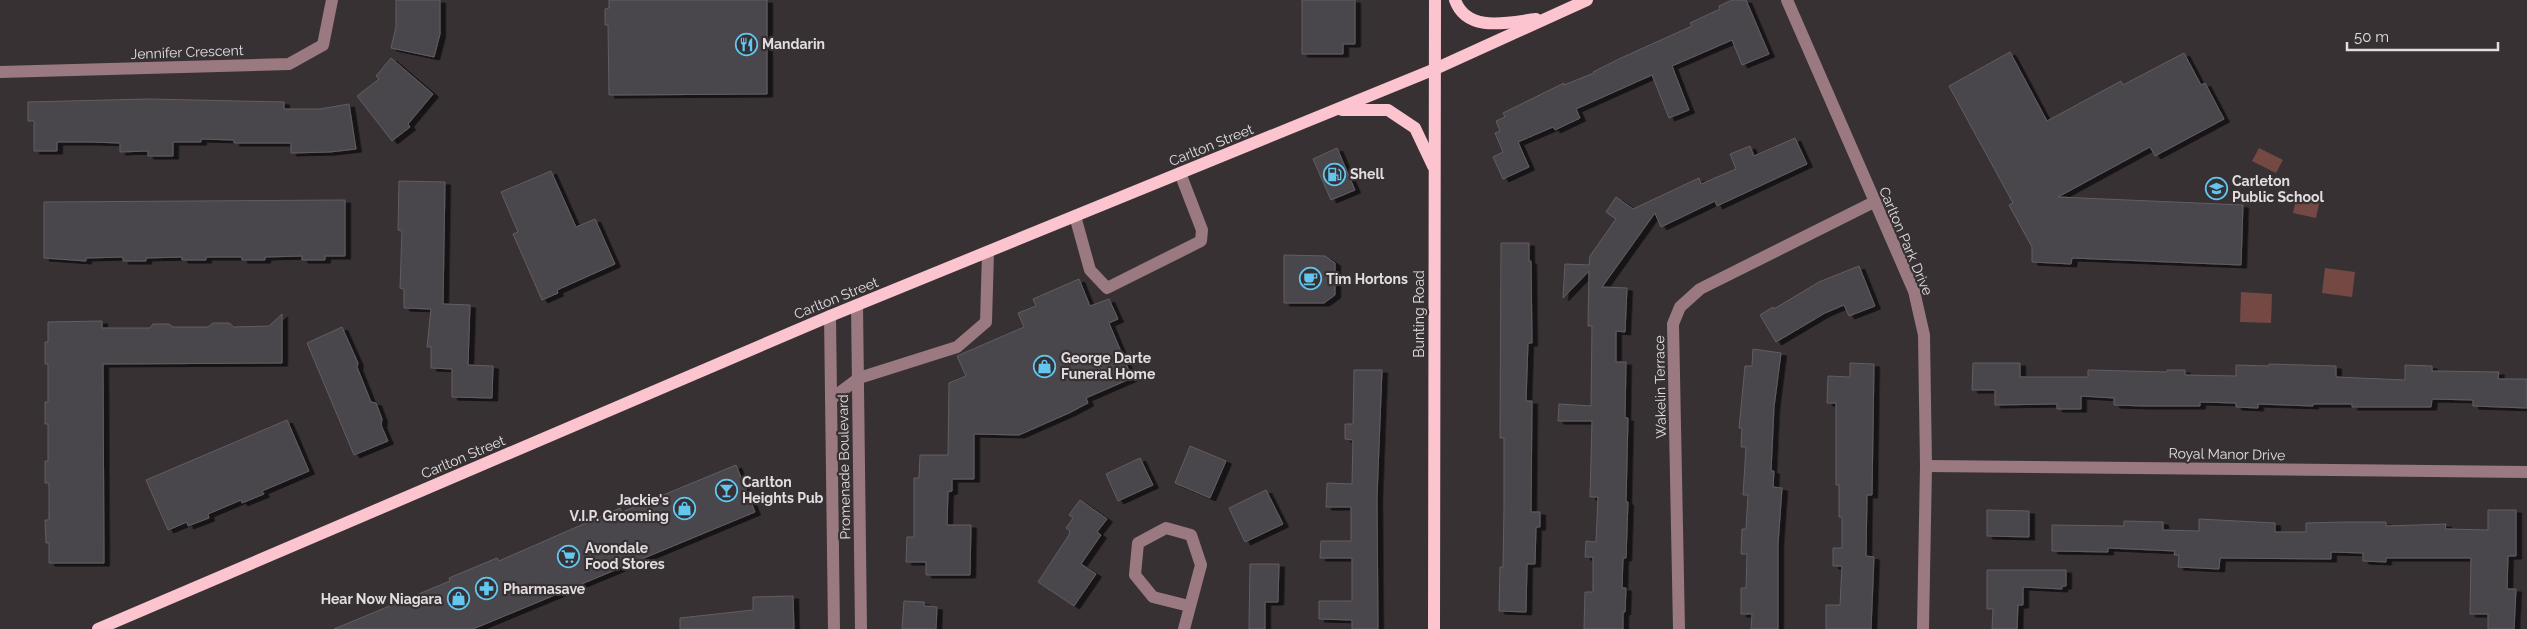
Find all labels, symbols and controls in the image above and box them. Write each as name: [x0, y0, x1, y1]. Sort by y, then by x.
scale bar: [2347, 20, 2498, 52]
text: 50 m: [2354, 28, 2389, 46]
restaurant icon: Mandarin: [734, 32, 758, 56]
place label: Mandarin: [762, 36, 825, 52]
street label: Jennifer Crescent: [130, 42, 244, 62]
street label: Carlton Street: [1167, 121, 1256, 169]
fuel station icon: Shell: [1322, 162, 1346, 186]
place label: Shell: [1350, 166, 1385, 182]
place label: Carleton Public School: [2232, 173, 2324, 205]
school or university icon: Carleton Public School: [2204, 177, 2228, 201]
street label: Carlton Park Drive: [1876, 184, 1936, 298]
cafe icon: Tim Hortons: [1298, 267, 1322, 291]
street label: Bunting Road: [1411, 270, 1427, 358]
place label: Tim Hortons: [1326, 271, 1408, 287]
street label: Carlton Street: [792, 274, 881, 322]
street label: Wakelin Terrace: [1651, 335, 1669, 439]
place label: George Darte Funeral Home: [1061, 350, 1156, 382]
shop icon: George Darte Funeral Home: [1033, 354, 1057, 378]
street label: Promenade Boulevard: [835, 394, 853, 540]
street label: Carlton Street: [419, 432, 508, 482]
street label: Royal Manor Drive: [2168, 445, 2286, 463]
place label: Carlton Heights Pub: [742, 474, 824, 506]
bar icon: Carlton Heights Pub: [714, 478, 738, 502]
place label: Jackie's V.I.P. Grooming: [570, 492, 669, 524]
shop icon: Jackie's V.I.P. Grooming: [673, 496, 697, 520]
place label: Avondale Food Stores: [585, 540, 665, 572]
supermarket icon: Avondale Food Stores: [557, 544, 581, 568]
pharmacy icon: Pharmasave: [475, 577, 499, 601]
place label: Pharmasave: [503, 581, 586, 597]
shop icon: Hear Now Niagara: [446, 587, 470, 611]
place label: Hear Now Niagara: [321, 591, 442, 607]

